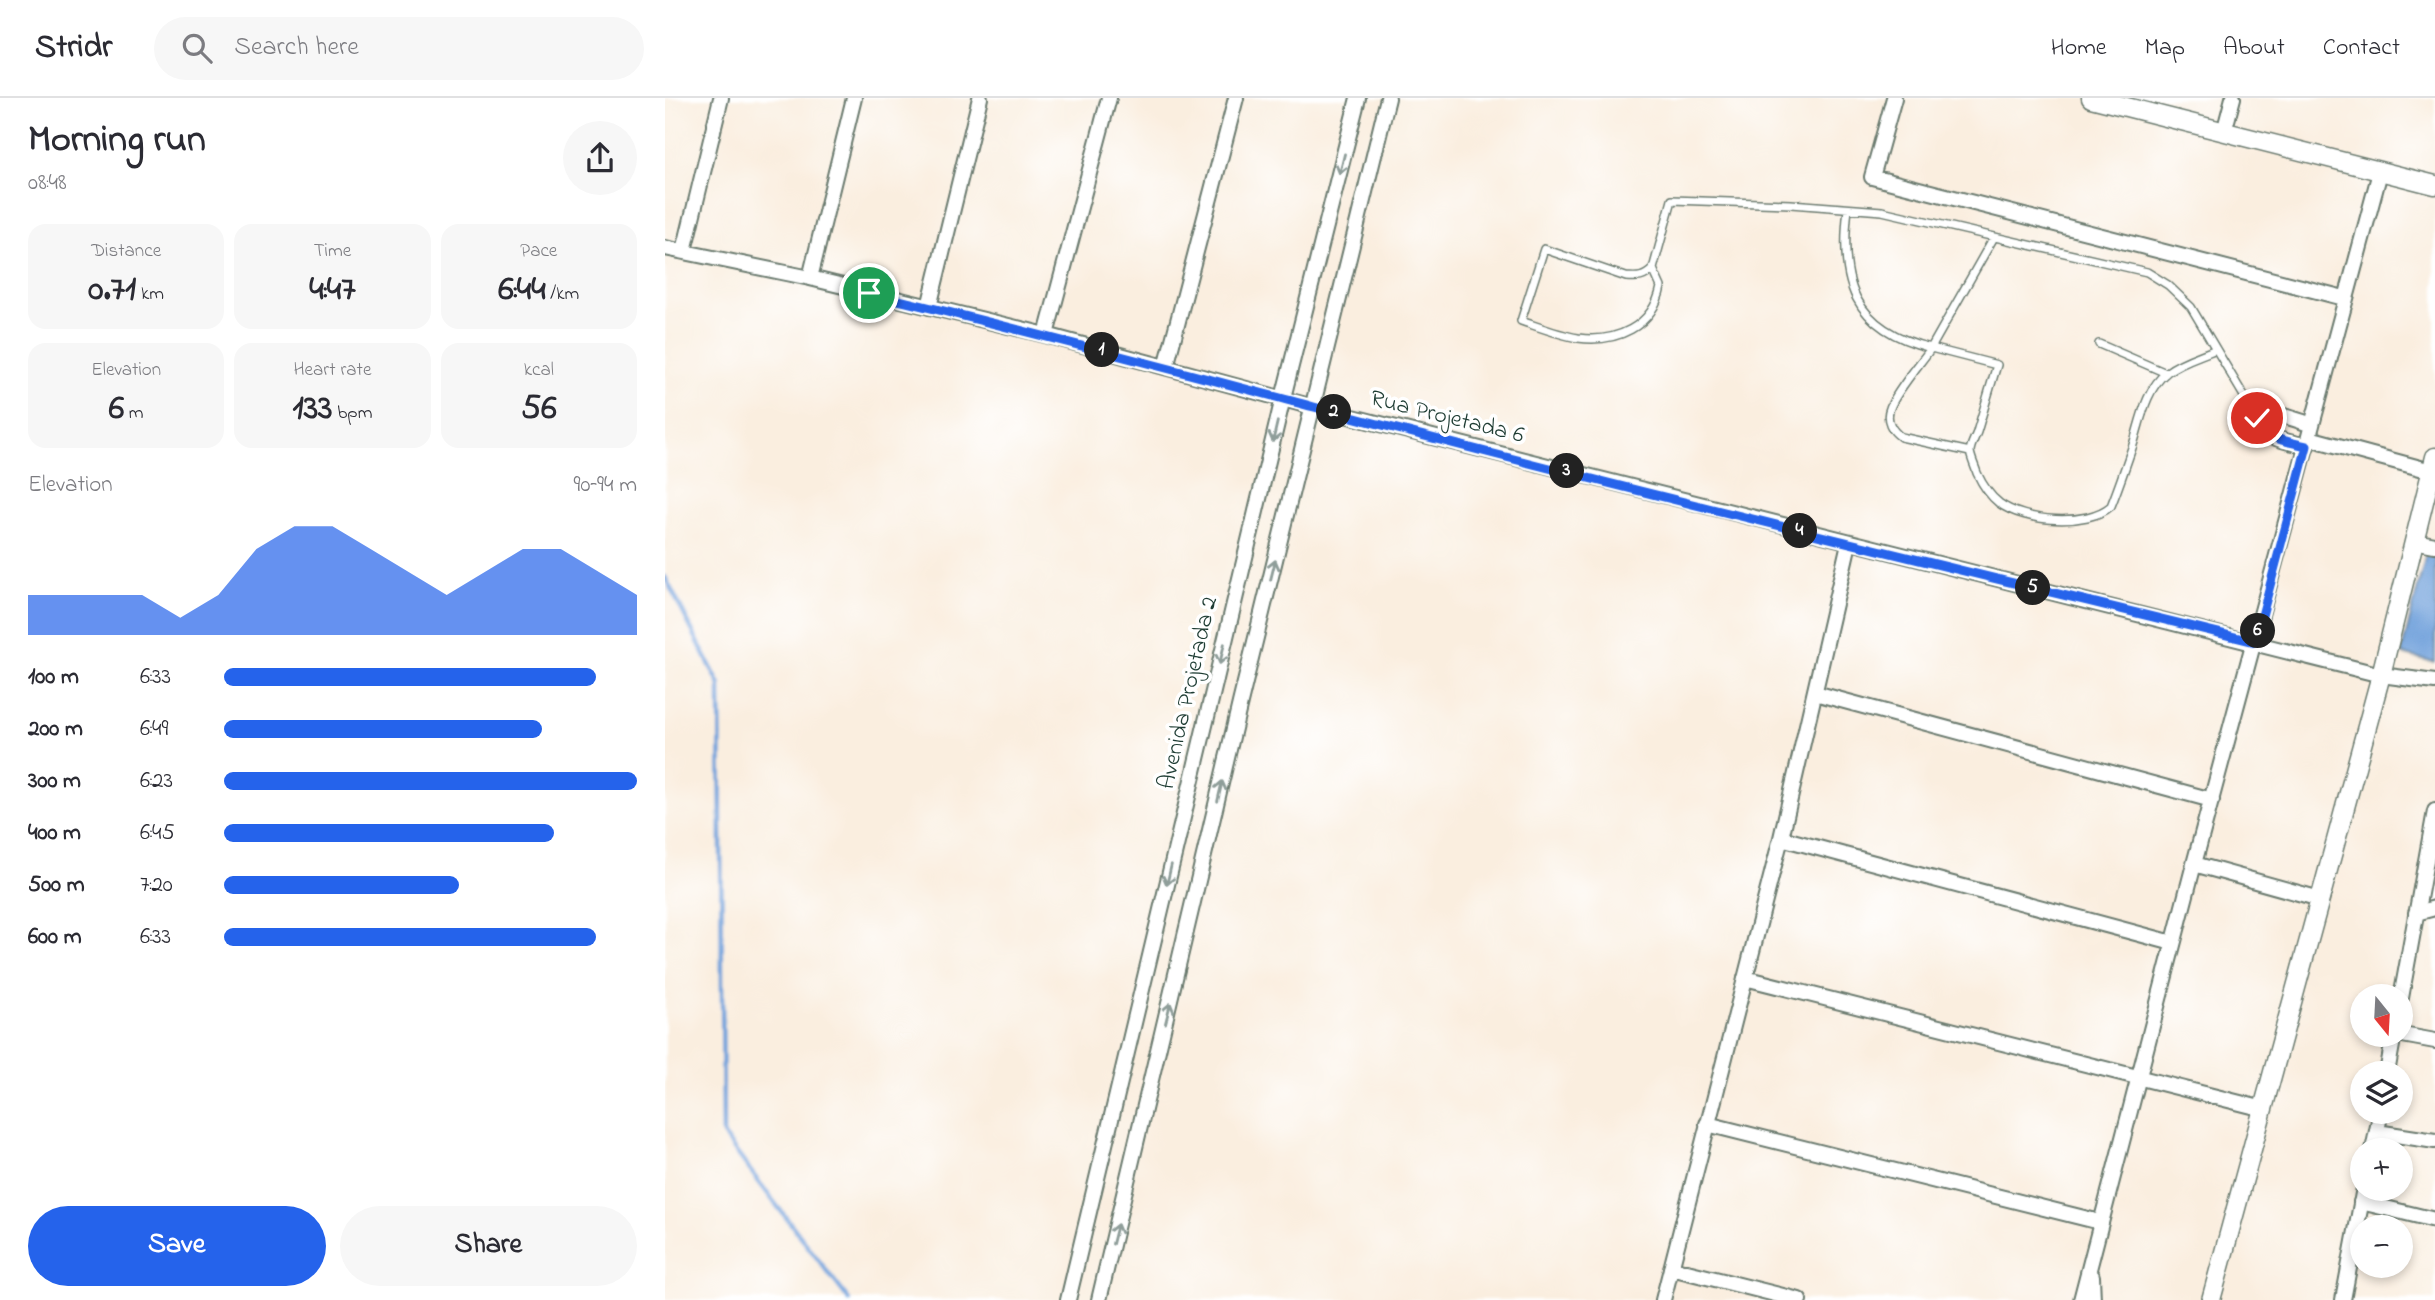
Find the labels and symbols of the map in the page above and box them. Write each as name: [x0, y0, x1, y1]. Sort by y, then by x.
one-way arrow: [1335, 152, 1348, 175]
pin: [839, 263, 899, 323]
pin: 1: [1085, 332, 1119, 368]
street label: Rua Projetada 6: [1366, 382, 1528, 454]
pin: [2227, 388, 2287, 448]
pin: 2: [1317, 394, 1351, 430]
one-way arrow: [1268, 421, 1281, 443]
pin: 3: [1549, 454, 1585, 488]
pin: 4: [1783, 514, 1817, 548]
one-way arrow: [1267, 559, 1280, 582]
pin: 5: [2015, 570, 2051, 606]
street label: Avenida Projetada 2: [1150, 593, 1228, 793]
pin: 6: [2241, 614, 2275, 648]
one-way arrow: [1215, 642, 1228, 665]
one-way arrow: [1213, 780, 1227, 803]
one-way arrow: [1162, 863, 1175, 886]
north arrow: [2350, 984, 2413, 1046]
one-way arrow: [1162, 1002, 1175, 1024]
one-way arrow: [1108, 1223, 1122, 1246]

